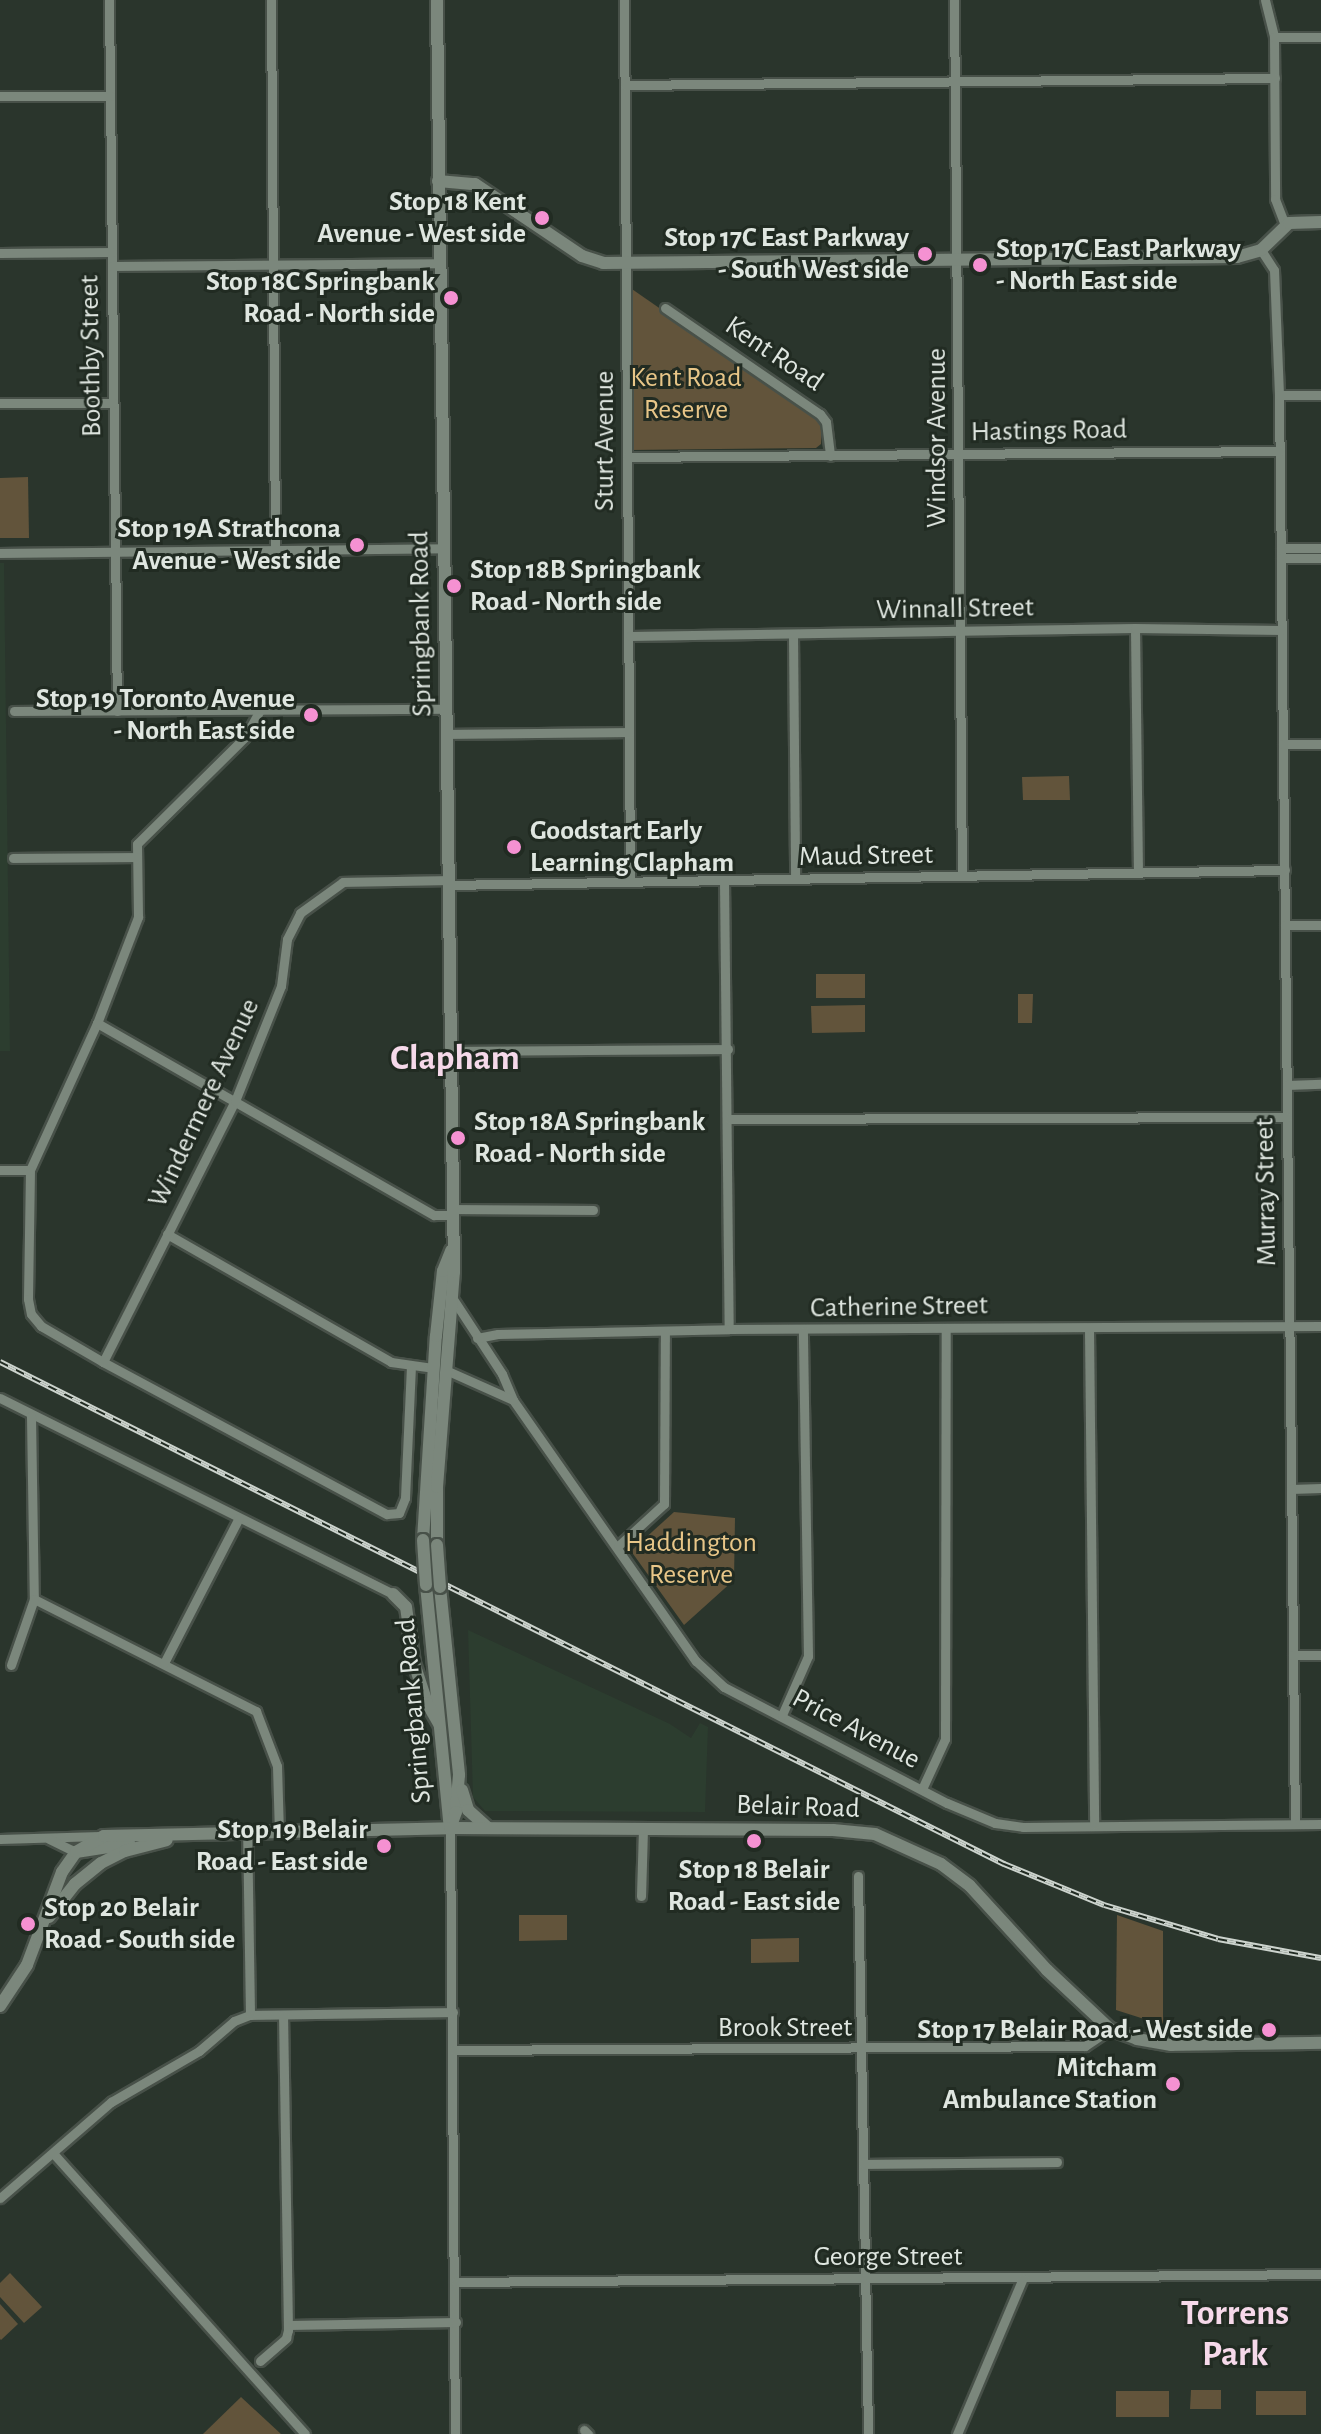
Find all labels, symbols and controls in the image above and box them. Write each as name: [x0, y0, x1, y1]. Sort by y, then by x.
place label: Stop 18 Kent Avenue - West side: [317, 185, 526, 251]
marker: Stop 18 Kent Avenue - West side: [533, 209, 551, 227]
place label: Stop 17C East Parkway - South West side: [664, 221, 909, 287]
place label: Stop 17C East Parkway - North East side: [996, 232, 1241, 298]
marker: Stop 17C East Parkway - South West side: [916, 245, 934, 263]
marker: Stop 17C East Parkway - North East side: [971, 256, 989, 274]
place label: Stop 18C Springbank Road - North side: [206, 265, 435, 331]
street label: Boothby Street: [73, 275, 109, 437]
marker: Stop 18C Springbank Road - North side: [442, 289, 460, 307]
street label: Kent Road: [718, 309, 830, 399]
street label: Windsor Avenue: [920, 348, 954, 528]
park label: Kent Road Reserve: [630, 361, 742, 427]
street label: Sturt Avenue: [588, 371, 622, 511]
street label: Hastings Road: [971, 413, 1127, 449]
place label: Stop 19A Strathcona Avenue - West side: [117, 512, 341, 578]
street label: Springbank Road: [403, 531, 439, 717]
marker: Stop 19A Strathcona Avenue - West side: [348, 536, 366, 554]
place label: Stop 18B Springbank Road - North side: [470, 553, 701, 619]
marker: Stop 18B Springbank Road - North side: [445, 577, 463, 595]
street label: Winnall Street: [876, 591, 1034, 627]
place label: Stop 19 Toronto Avenue - North East side: [36, 682, 295, 748]
marker: Stop 19 Toronto Avenue - North East side: [302, 706, 320, 724]
place label: Goodstart Early Learning Clapham: [530, 814, 734, 880]
marker: Goodstart Early Learning Clapham: [505, 838, 523, 856]
street label: Maud Street: [799, 838, 933, 874]
street label: Windermere Avenue: [141, 993, 267, 1213]
district label: Clapham: [390, 1037, 520, 1081]
place label: Stop 18A Springbank Road - North side: [474, 1105, 705, 1171]
street label: Murray Street: [1248, 1118, 1284, 1266]
marker: Stop 18A Springbank Road - North side: [449, 1129, 467, 1147]
street label: Catherine Street: [810, 1289, 988, 1325]
park label: Haddington Reserve: [625, 1526, 757, 1592]
street label: Springbank Road: [389, 1617, 439, 1805]
street label: Price Avenue: [786, 1681, 926, 1777]
street label: Belair Road: [736, 1788, 860, 1826]
place label: Stop 19 Belair Road - East side: [196, 1813, 368, 1879]
marker: Stop 18 Belair Road - East side: [745, 1832, 763, 1850]
marker: Stop 19 Belair Road - East side: [375, 1837, 393, 1855]
place label: Stop 18 Belair Road - East side: [668, 1853, 840, 1919]
place label: Stop 20 Belair Road - South side: [44, 1891, 235, 1957]
marker: Stop 20 Belair Road - South side: [19, 1915, 37, 1933]
street label: Brook Street: [718, 2011, 852, 2045]
place label: Stop 17 Belair Road - West side: [917, 2013, 1253, 2047]
marker: Stop 17 Belair Road - West side: [1260, 2021, 1278, 2039]
place label: Mitcham Ambulance Station: [943, 2051, 1157, 2117]
marker: Mitcham Ambulance Station: [1164, 2075, 1182, 2093]
street label: George Street: [814, 2240, 962, 2274]
district label: Torrens Park: [1181, 2291, 1289, 2376]

